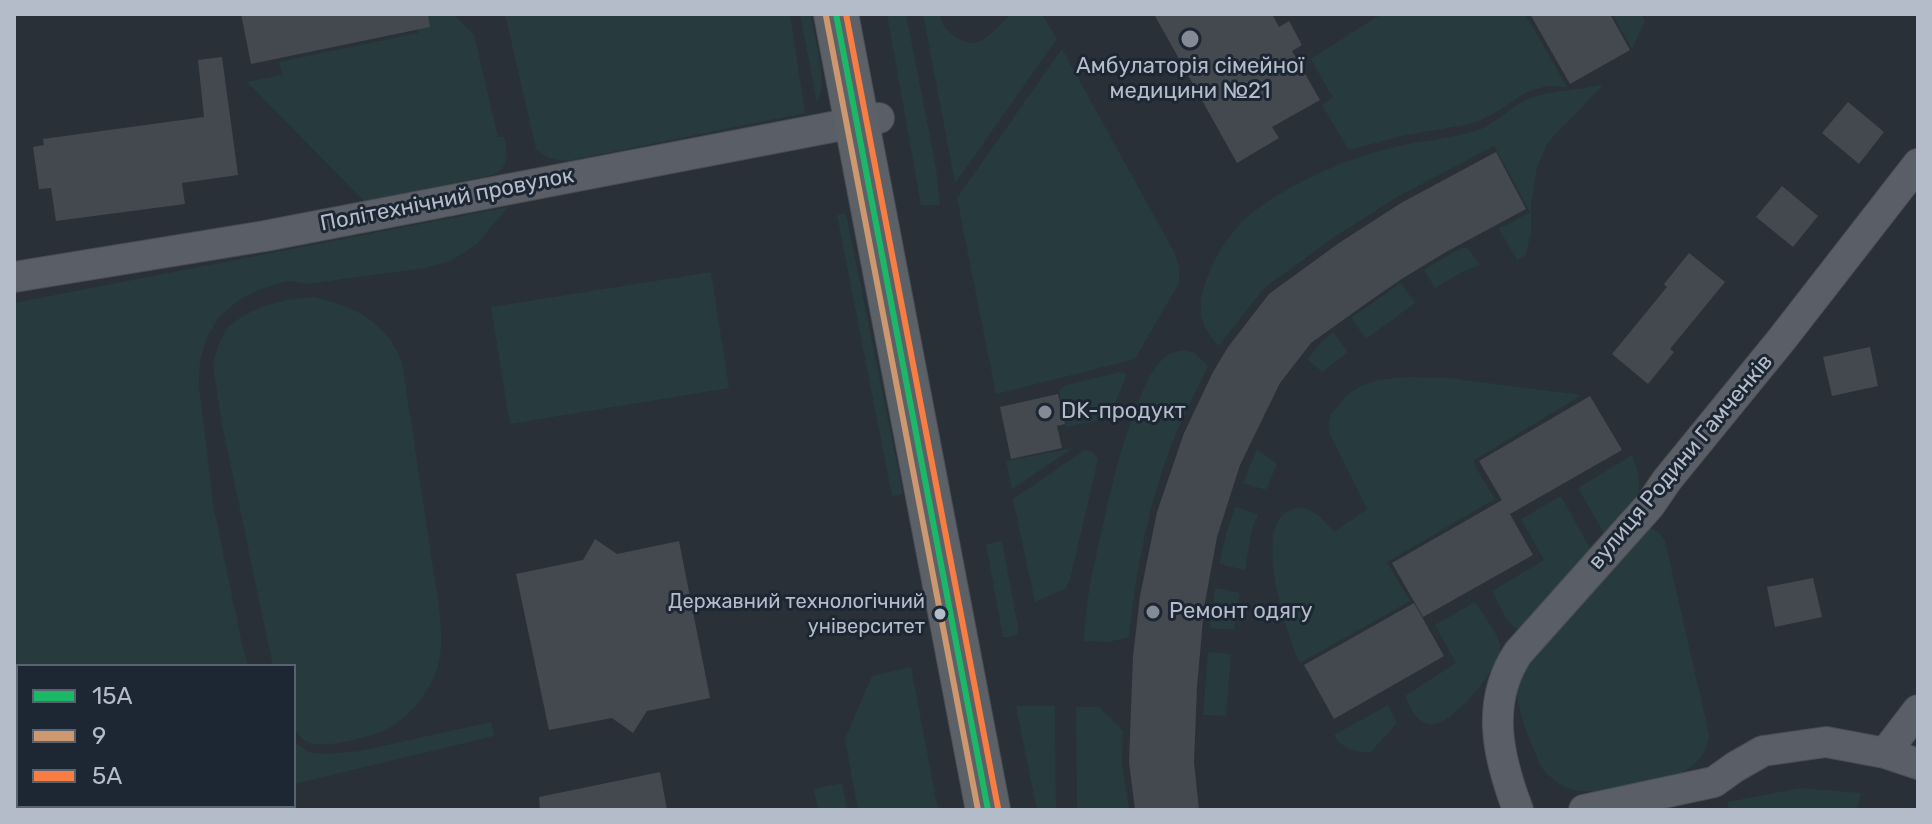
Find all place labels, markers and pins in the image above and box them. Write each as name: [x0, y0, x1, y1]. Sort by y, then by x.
marker: Амбулаторія сімейної медицини №21: [1179, 28, 1201, 50]
place label: Амбулаторія сімейної медицини №21: [1076, 54, 1304, 106]
place label: DK-продукт: [1061, 399, 1186, 425]
marker: DK-продукт: [1036, 403, 1054, 421]
place label: Державний технологiчний університет: [668, 590, 925, 637]
place label: Ремонт одягу: [1169, 599, 1312, 625]
marker: Ремонт одягу: [1144, 603, 1162, 621]
marker: Державний технологiчний університет: [932, 606, 948, 622]

